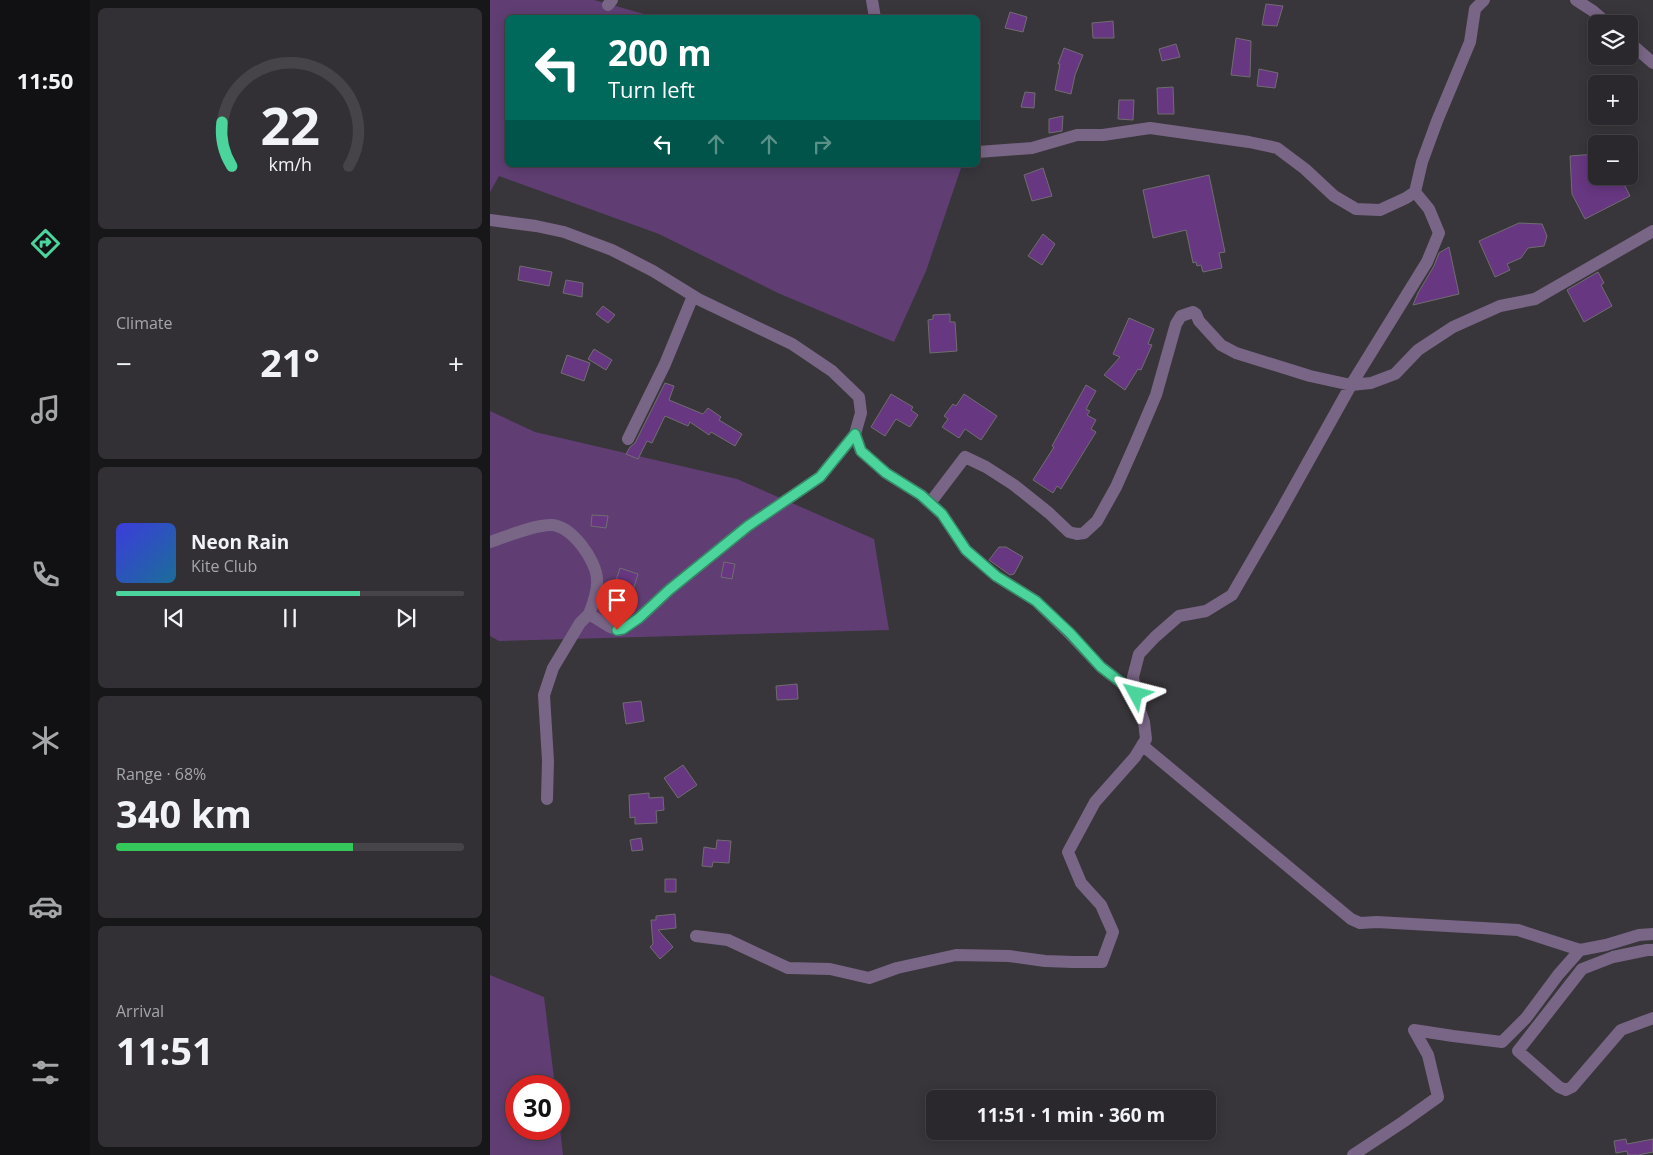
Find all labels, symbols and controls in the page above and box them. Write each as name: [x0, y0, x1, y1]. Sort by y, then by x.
map controls: [1588, 15, 1638, 185]
button: layers: [1588, 15, 1638, 65]
text: 200 m: [608, 29, 712, 76]
icon: left: [525, 35, 590, 100]
text: 11:50: [17, 65, 73, 95]
text: Turn left: [608, 74, 695, 104]
button: +: [1588, 75, 1638, 125]
text: 22: [260, 89, 320, 160]
icon: left: [649, 130, 677, 158]
icon: ahead: [702, 130, 730, 158]
icon: ahead: [755, 130, 783, 158]
icon: right: [808, 130, 836, 158]
button: −: [1588, 135, 1638, 185]
text: km/h: [268, 152, 312, 176]
icon: directions: [28, 226, 63, 261]
text: Climate: [116, 312, 173, 334]
text: 21°: [260, 336, 320, 388]
text: −: [116, 344, 132, 382]
text: +: [448, 344, 464, 382]
icon: music: [28, 392, 63, 427]
text: Neon Rain: [191, 529, 289, 555]
text: Kite Club: [191, 555, 257, 577]
icon: phone: [28, 557, 63, 592]
pin: [596, 579, 638, 630]
icon: arrive: [603, 586, 631, 614]
icon: previous: [160, 604, 188, 632]
icon: pause: [276, 604, 304, 632]
icon: next: [392, 604, 420, 632]
position arrow: [1109, 667, 1161, 719]
icon: climate: [28, 723, 63, 758]
text: Range · 68%: [116, 763, 206, 785]
text: 340 km: [116, 787, 252, 839]
icon: car: [28, 889, 63, 924]
text: Arrival: [116, 1000, 164, 1022]
text: 11:51: [116, 1024, 214, 1076]
icon: filters: [28, 1055, 63, 1090]
speed limit sign: 30: [505, 1075, 570, 1140]
text: 11:51 · 1 min · 360 m: [977, 1102, 1165, 1128]

